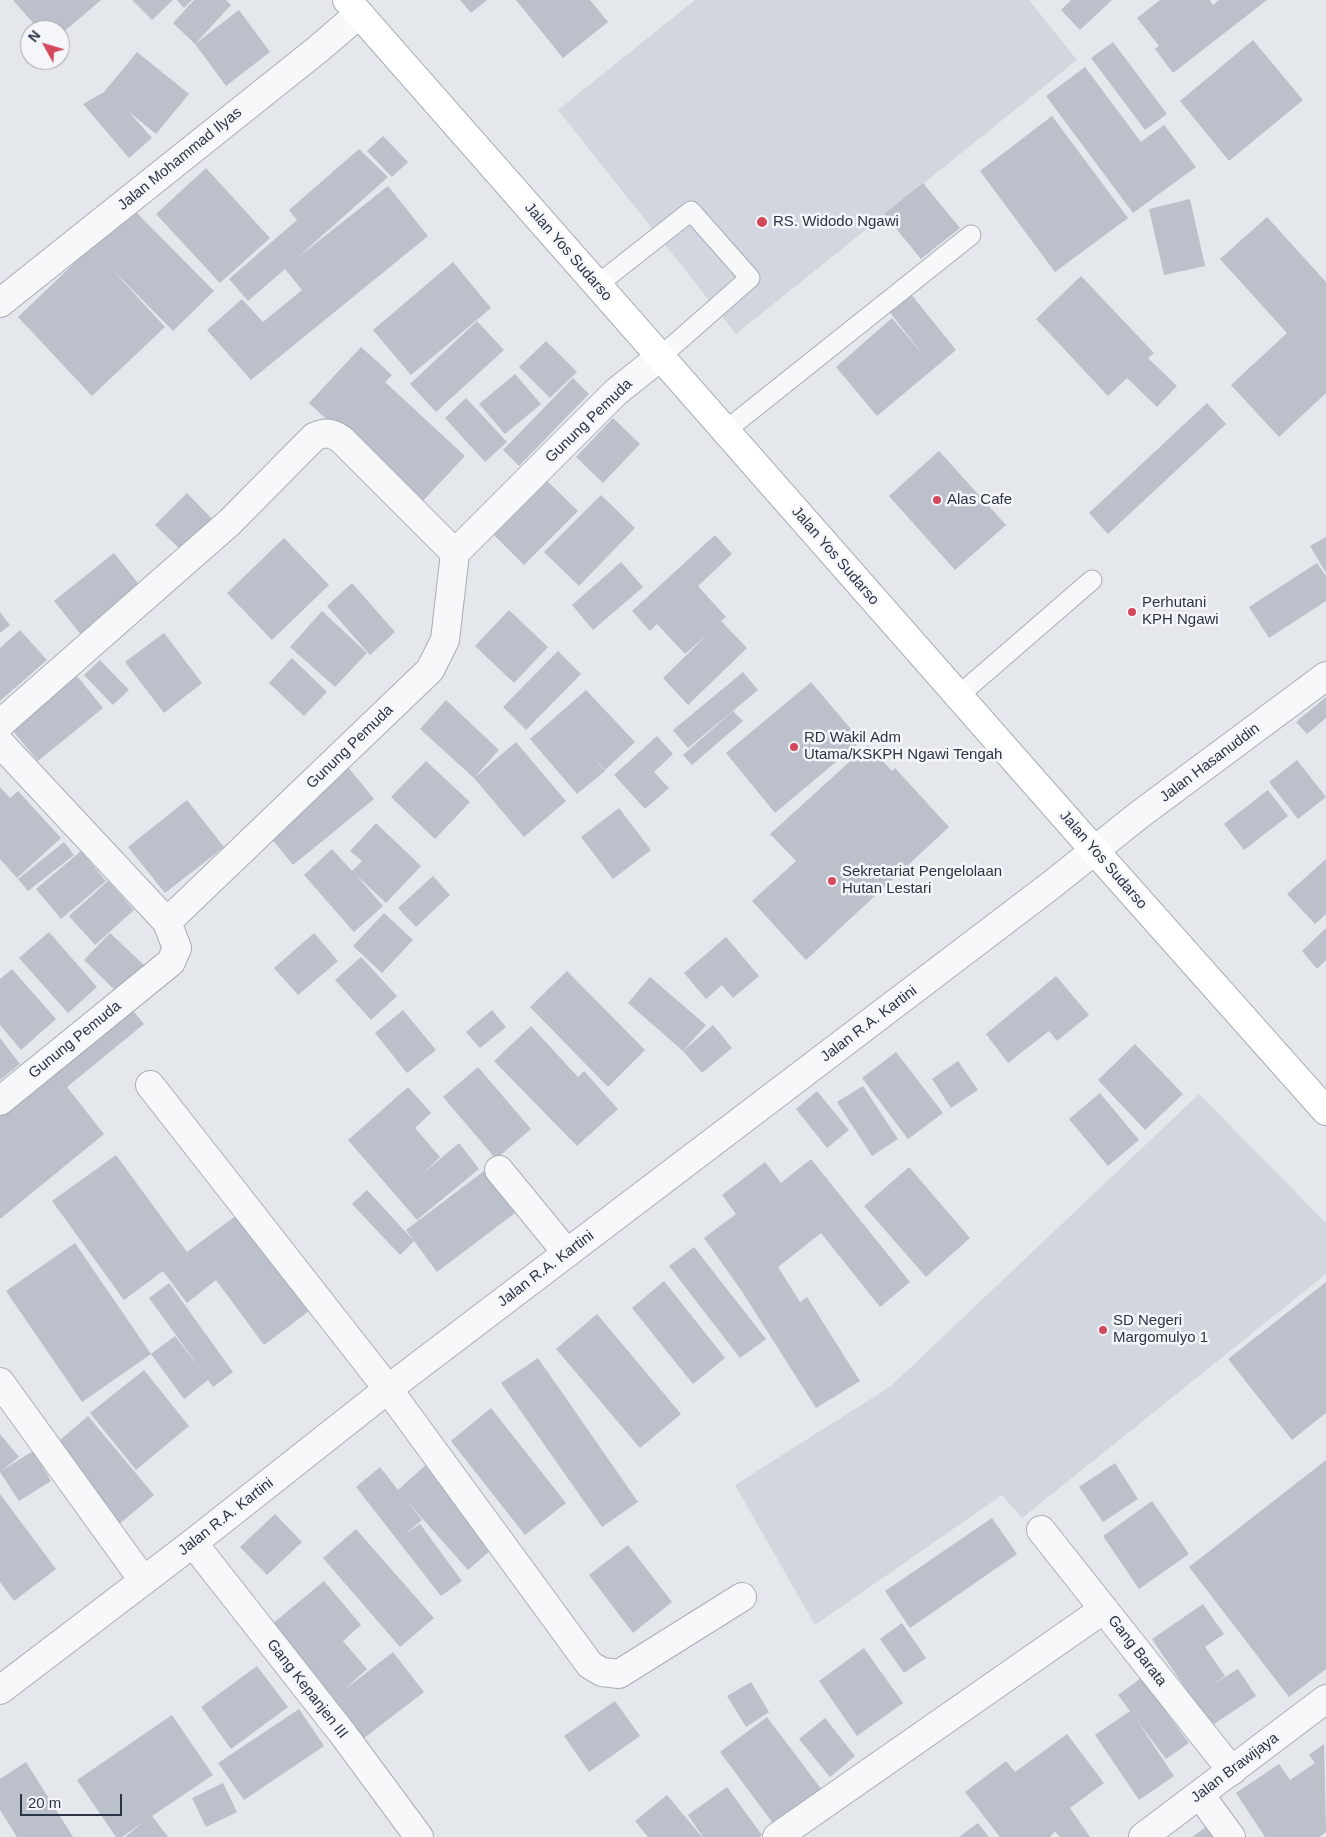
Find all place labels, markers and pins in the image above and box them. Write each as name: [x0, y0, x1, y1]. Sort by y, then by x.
place label: RS. Widodo Ngawi: [773, 213, 899, 231]
marker: RS. Widodo Ngawi: [755, 215, 769, 229]
place label: Alas Cafe: [947, 491, 1012, 509]
marker: Alas Cafe: [931, 494, 943, 506]
place label: Perhutani KPH Ngawi: [1142, 594, 1219, 629]
marker: Perhutani KPH Ngawi: [1126, 606, 1138, 618]
place label: RD Wakil Adm Utama/KSKPH Ngawi Tengah: [804, 729, 1002, 764]
marker: RD Wakil Adm Utama/KSKPH Ngawi Tengah: [788, 741, 800, 753]
place label: Sekretariat Pengelolaan Hutan Lestari: [842, 863, 1002, 898]
marker: Sekretariat Pengelolaan Hutan Lestari: [826, 875, 838, 887]
place label: SD Negeri Margomulyo 1: [1113, 1312, 1208, 1347]
marker: SD Negeri Margomulyo 1: [1097, 1324, 1109, 1336]

